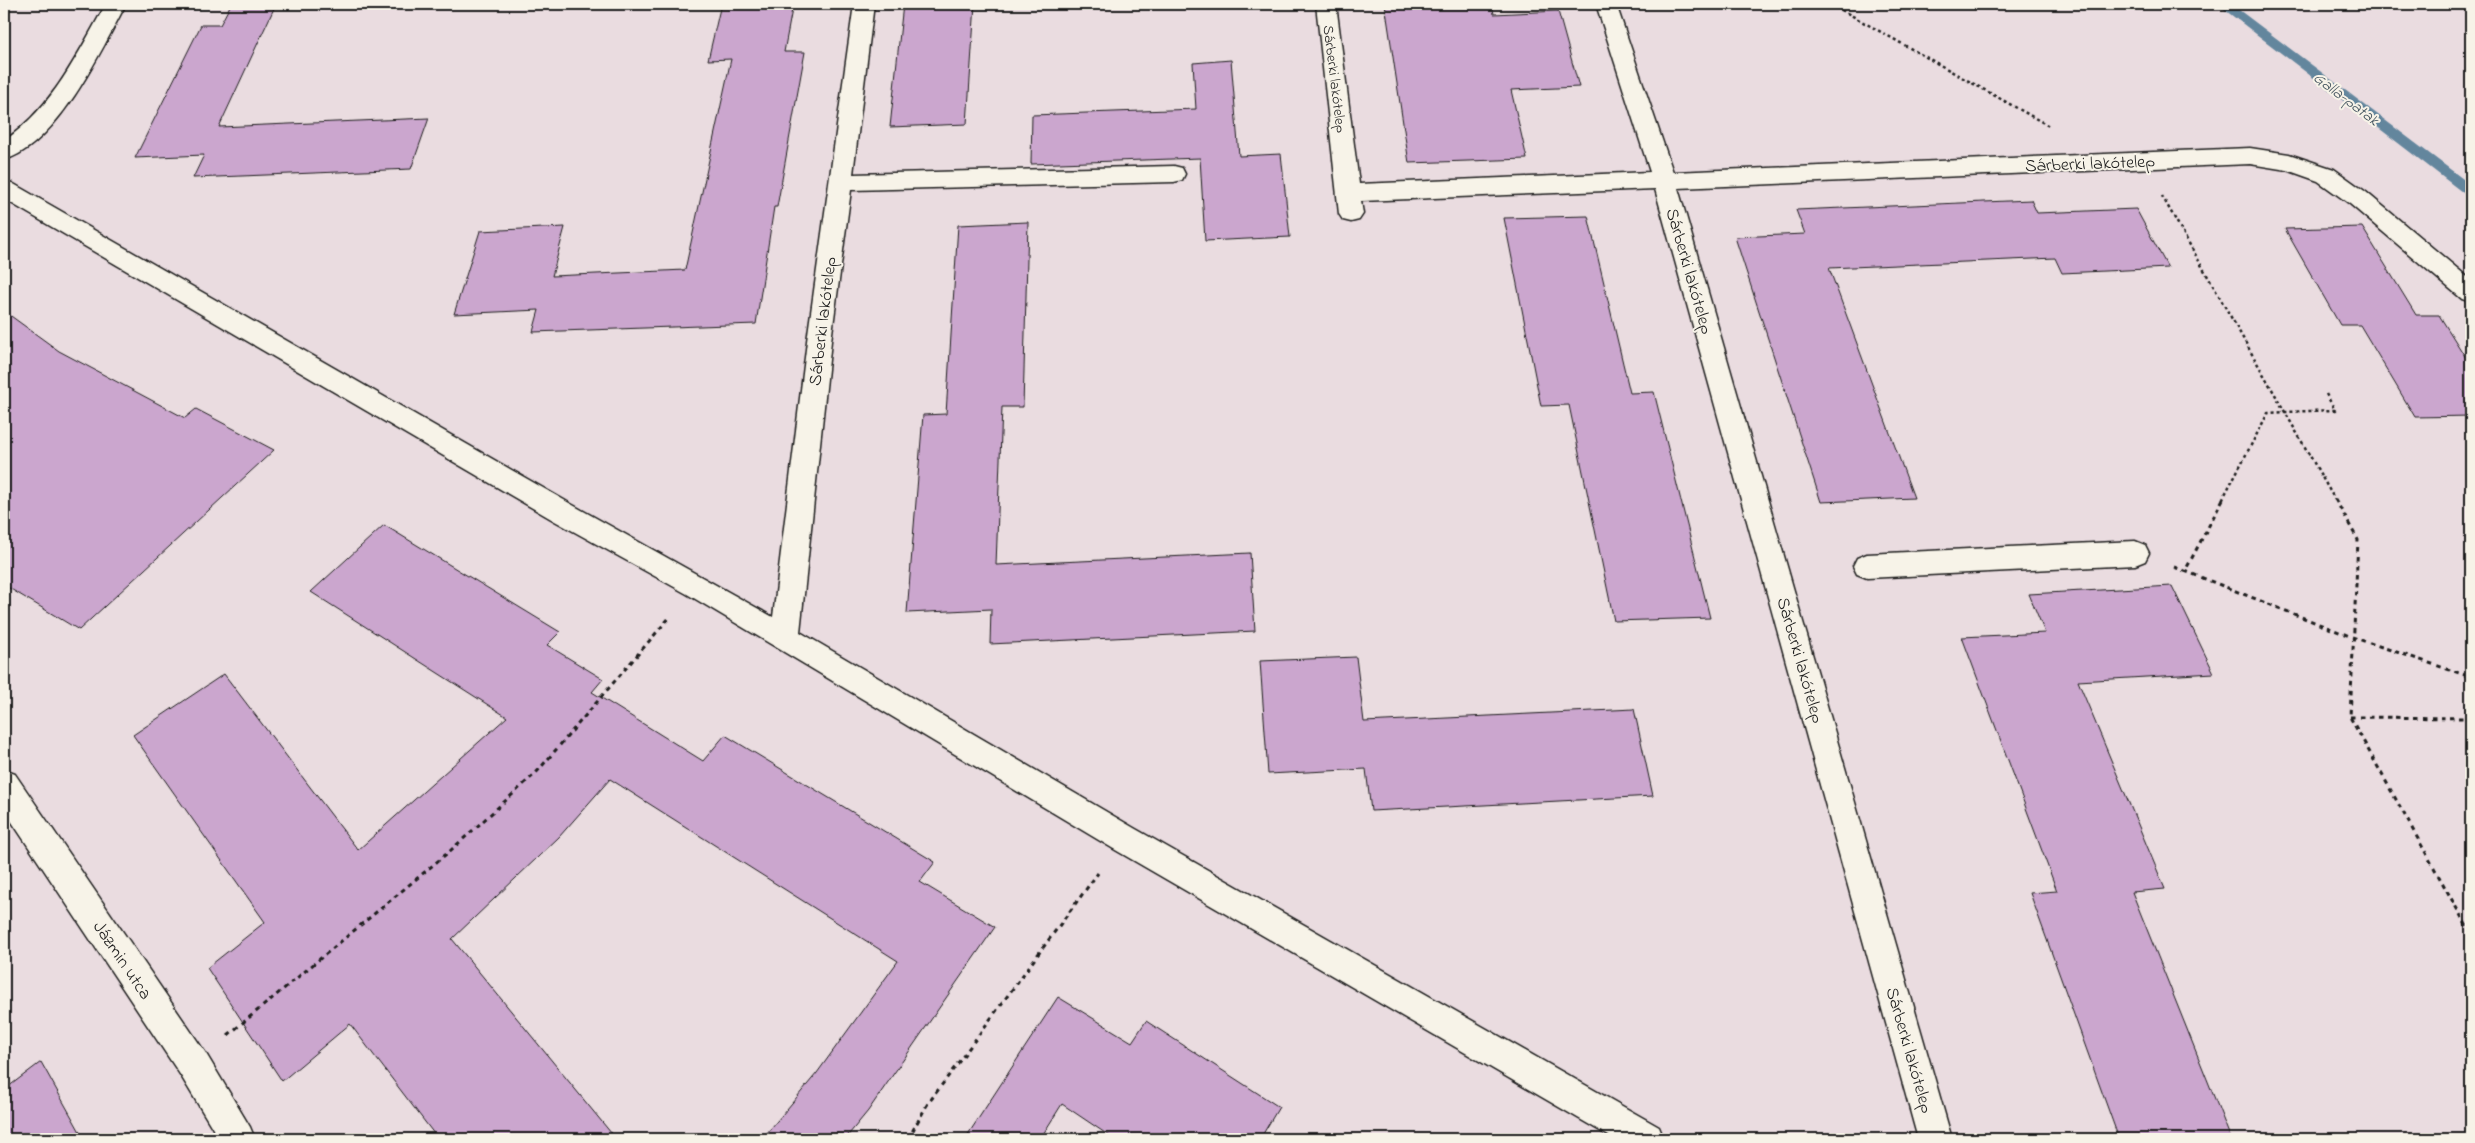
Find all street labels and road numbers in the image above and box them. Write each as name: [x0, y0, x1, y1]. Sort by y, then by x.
street label: Sárberki lakótelep: [1316, 24, 1352, 134]
street label: Sárberki lakótelep: [2025, 150, 2156, 180]
street label: Sárberki lakótelep: [1658, 205, 1719, 338]
street label: Sárberki lakótelep: [803, 255, 845, 387]
street label: Sárberki lakótelep: [1769, 594, 1830, 727]
street label: Jázmin utca: [85, 917, 157, 1006]
street label: Sárberki lakótelep: [1878, 984, 1939, 1117]

